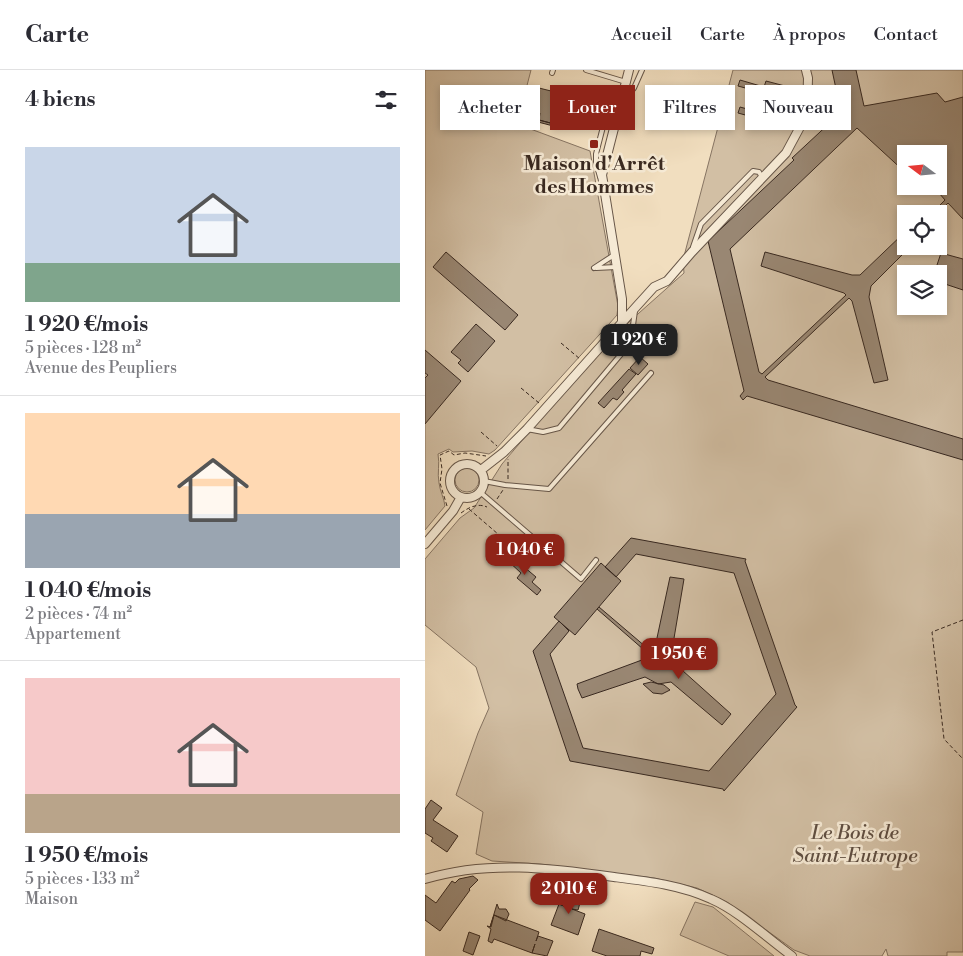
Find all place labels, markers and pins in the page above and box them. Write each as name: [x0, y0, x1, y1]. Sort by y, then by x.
marker: Maison d'Arrêt des Hommes: [588, 138, 600, 150]
place label: Maison d'Arrêt des Hommes: [523, 152, 666, 200]
pin: 1 920 €: [593, 324, 685, 366]
pin: 1 040 €: [479, 534, 571, 576]
pin: 1 950 €: [633, 638, 725, 680]
pin: 2 010 €: [523, 872, 615, 915]

